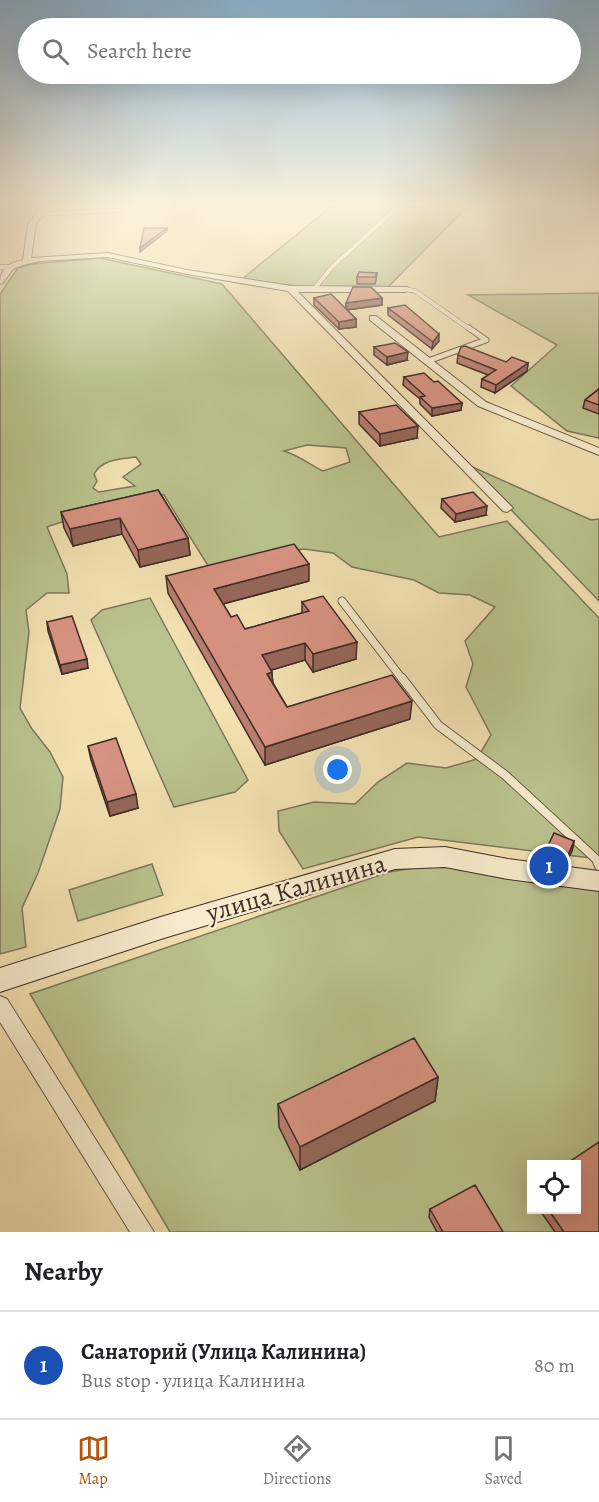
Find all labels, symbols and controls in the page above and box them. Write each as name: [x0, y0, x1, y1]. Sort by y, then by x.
search box: [18, 18, 581, 84]
icon: search: [39, 35, 72, 68]
text: Search here: [87, 36, 192, 66]
your location: [323, 755, 352, 784]
pin: 1: [530, 844, 568, 888]
street label: улица Калинина: [201, 846, 390, 931]
map controls: [527, 1160, 581, 1214]
button: locate: [527, 1160, 581, 1214]
text: Nearby: [24, 1254, 103, 1289]
text: Санаторий (Улица Калинина): [81, 1337, 366, 1367]
text: 1: [40, 1352, 47, 1379]
text: 80 m: [534, 1352, 575, 1379]
text: Bus stop · улица Калинина: [81, 1367, 305, 1394]
tab: Map: [77, 1432, 110, 1490]
tab: Directions: [263, 1432, 331, 1490]
tab: Saved: [484, 1432, 522, 1490]

